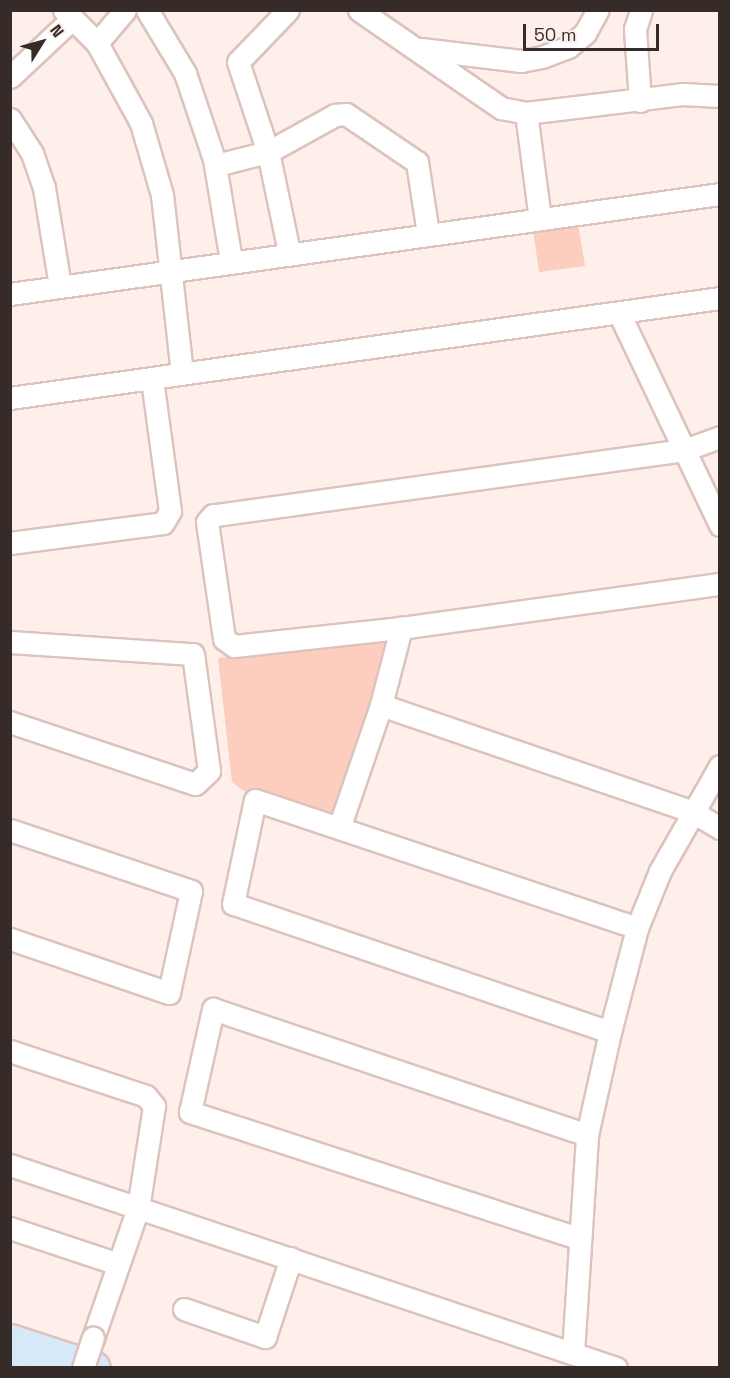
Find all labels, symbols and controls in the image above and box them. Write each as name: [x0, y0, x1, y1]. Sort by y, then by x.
north arrow: [12, 12, 72, 72]
scale bar: [526, 12, 662, 50]
text: N: [45, 20, 68, 41]
text: 50 m: [534, 23, 576, 46]

